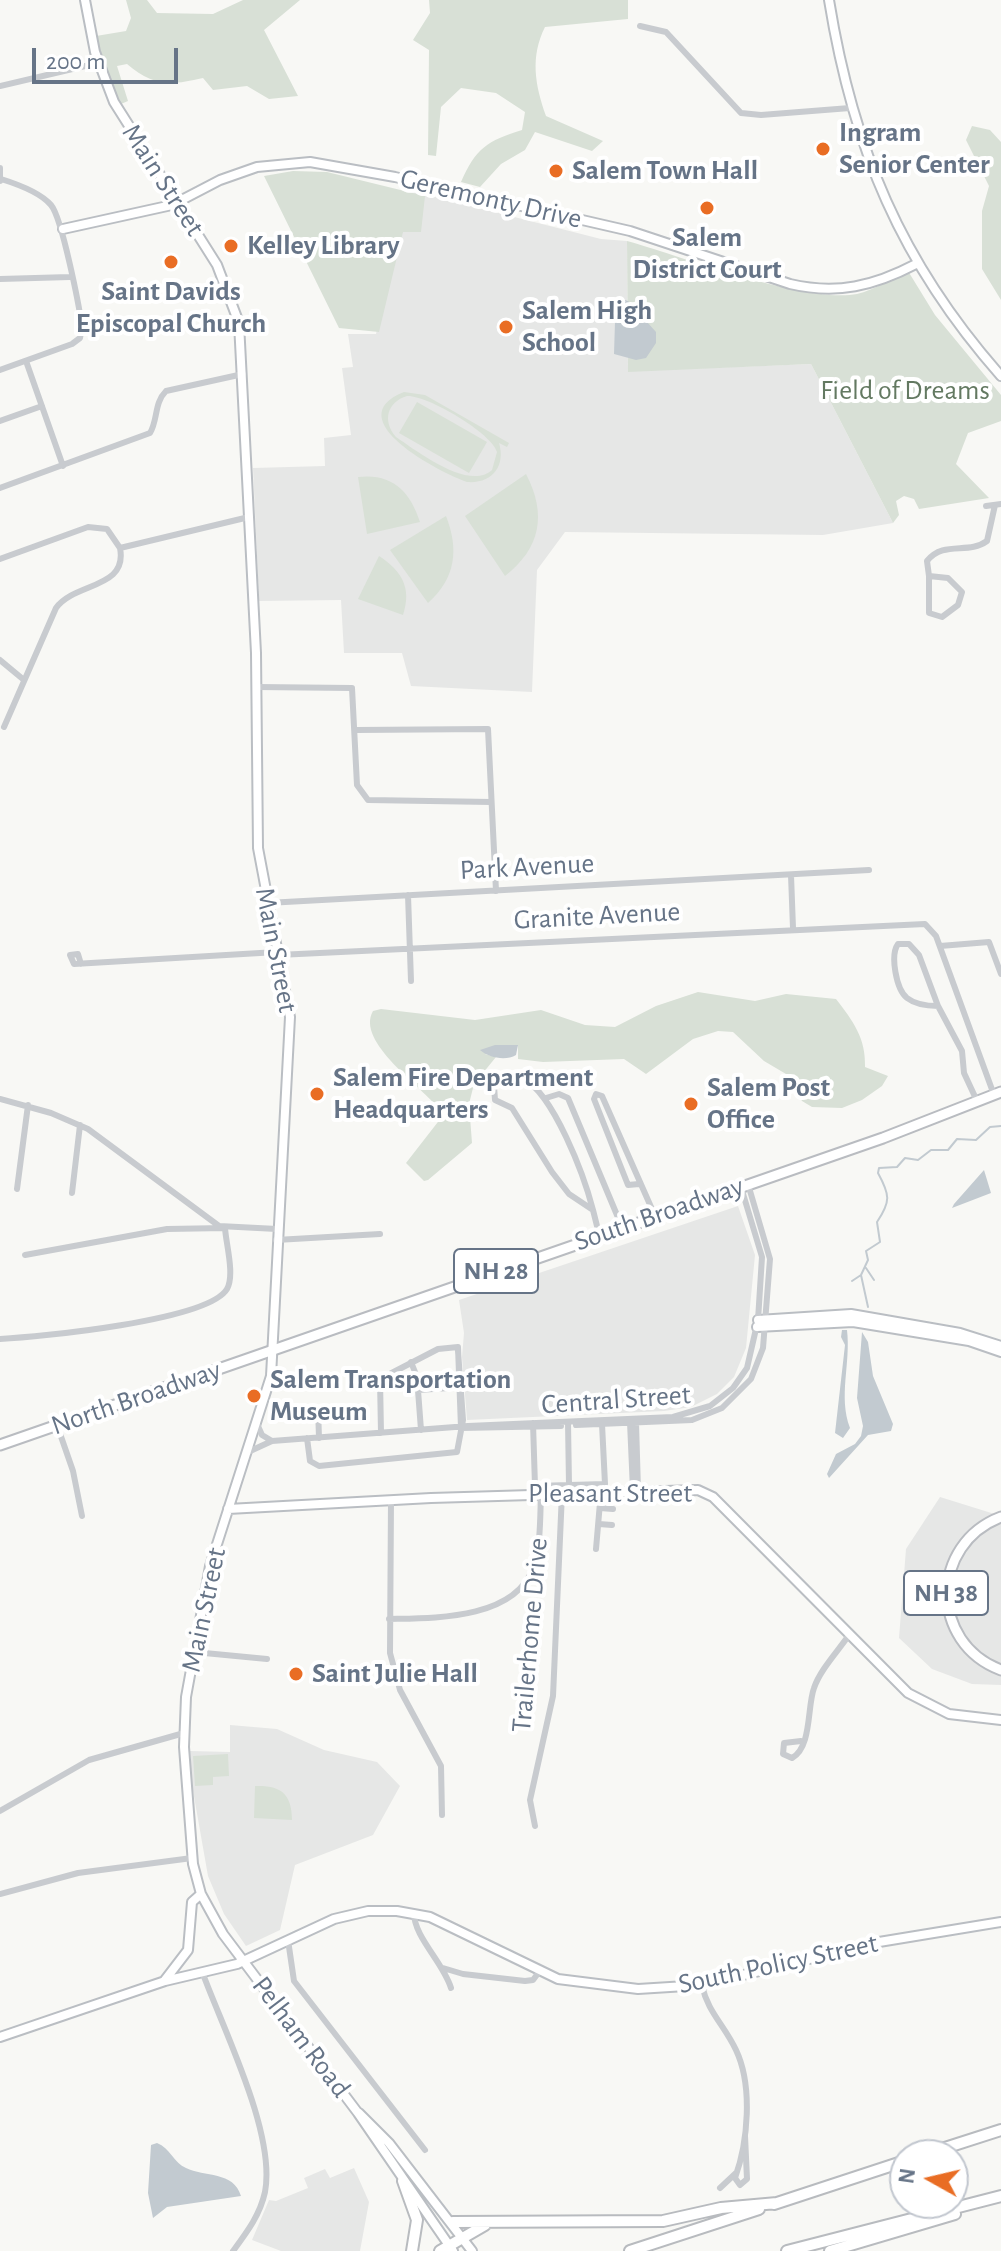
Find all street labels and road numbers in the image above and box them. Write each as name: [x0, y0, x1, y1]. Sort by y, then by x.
street label: Main Street: [114, 118, 212, 242]
street label: Geremonty Drive: [397, 162, 585, 236]
street label: Park Avenue: [459, 847, 595, 887]
street label: Main Street: [247, 885, 305, 1015]
street label: Granite Avenue: [513, 895, 681, 937]
street label: South Broadway: [570, 1169, 748, 1259]
road number: NH 28: [454, 1249, 538, 1293]
street label: North Broadway: [47, 1353, 225, 1443]
street label: Central Street: [540, 1378, 692, 1422]
street label: Pleasant Street: [528, 1477, 692, 1511]
street label: Trailerhome Drive: [505, 1536, 555, 1734]
street label: Main Street: [174, 1545, 234, 1675]
road number: NH 38: [904, 1571, 988, 1615]
street label: South Policy Street: [675, 1926, 881, 2002]
street label: Pelham Road: [245, 1970, 357, 2104]

